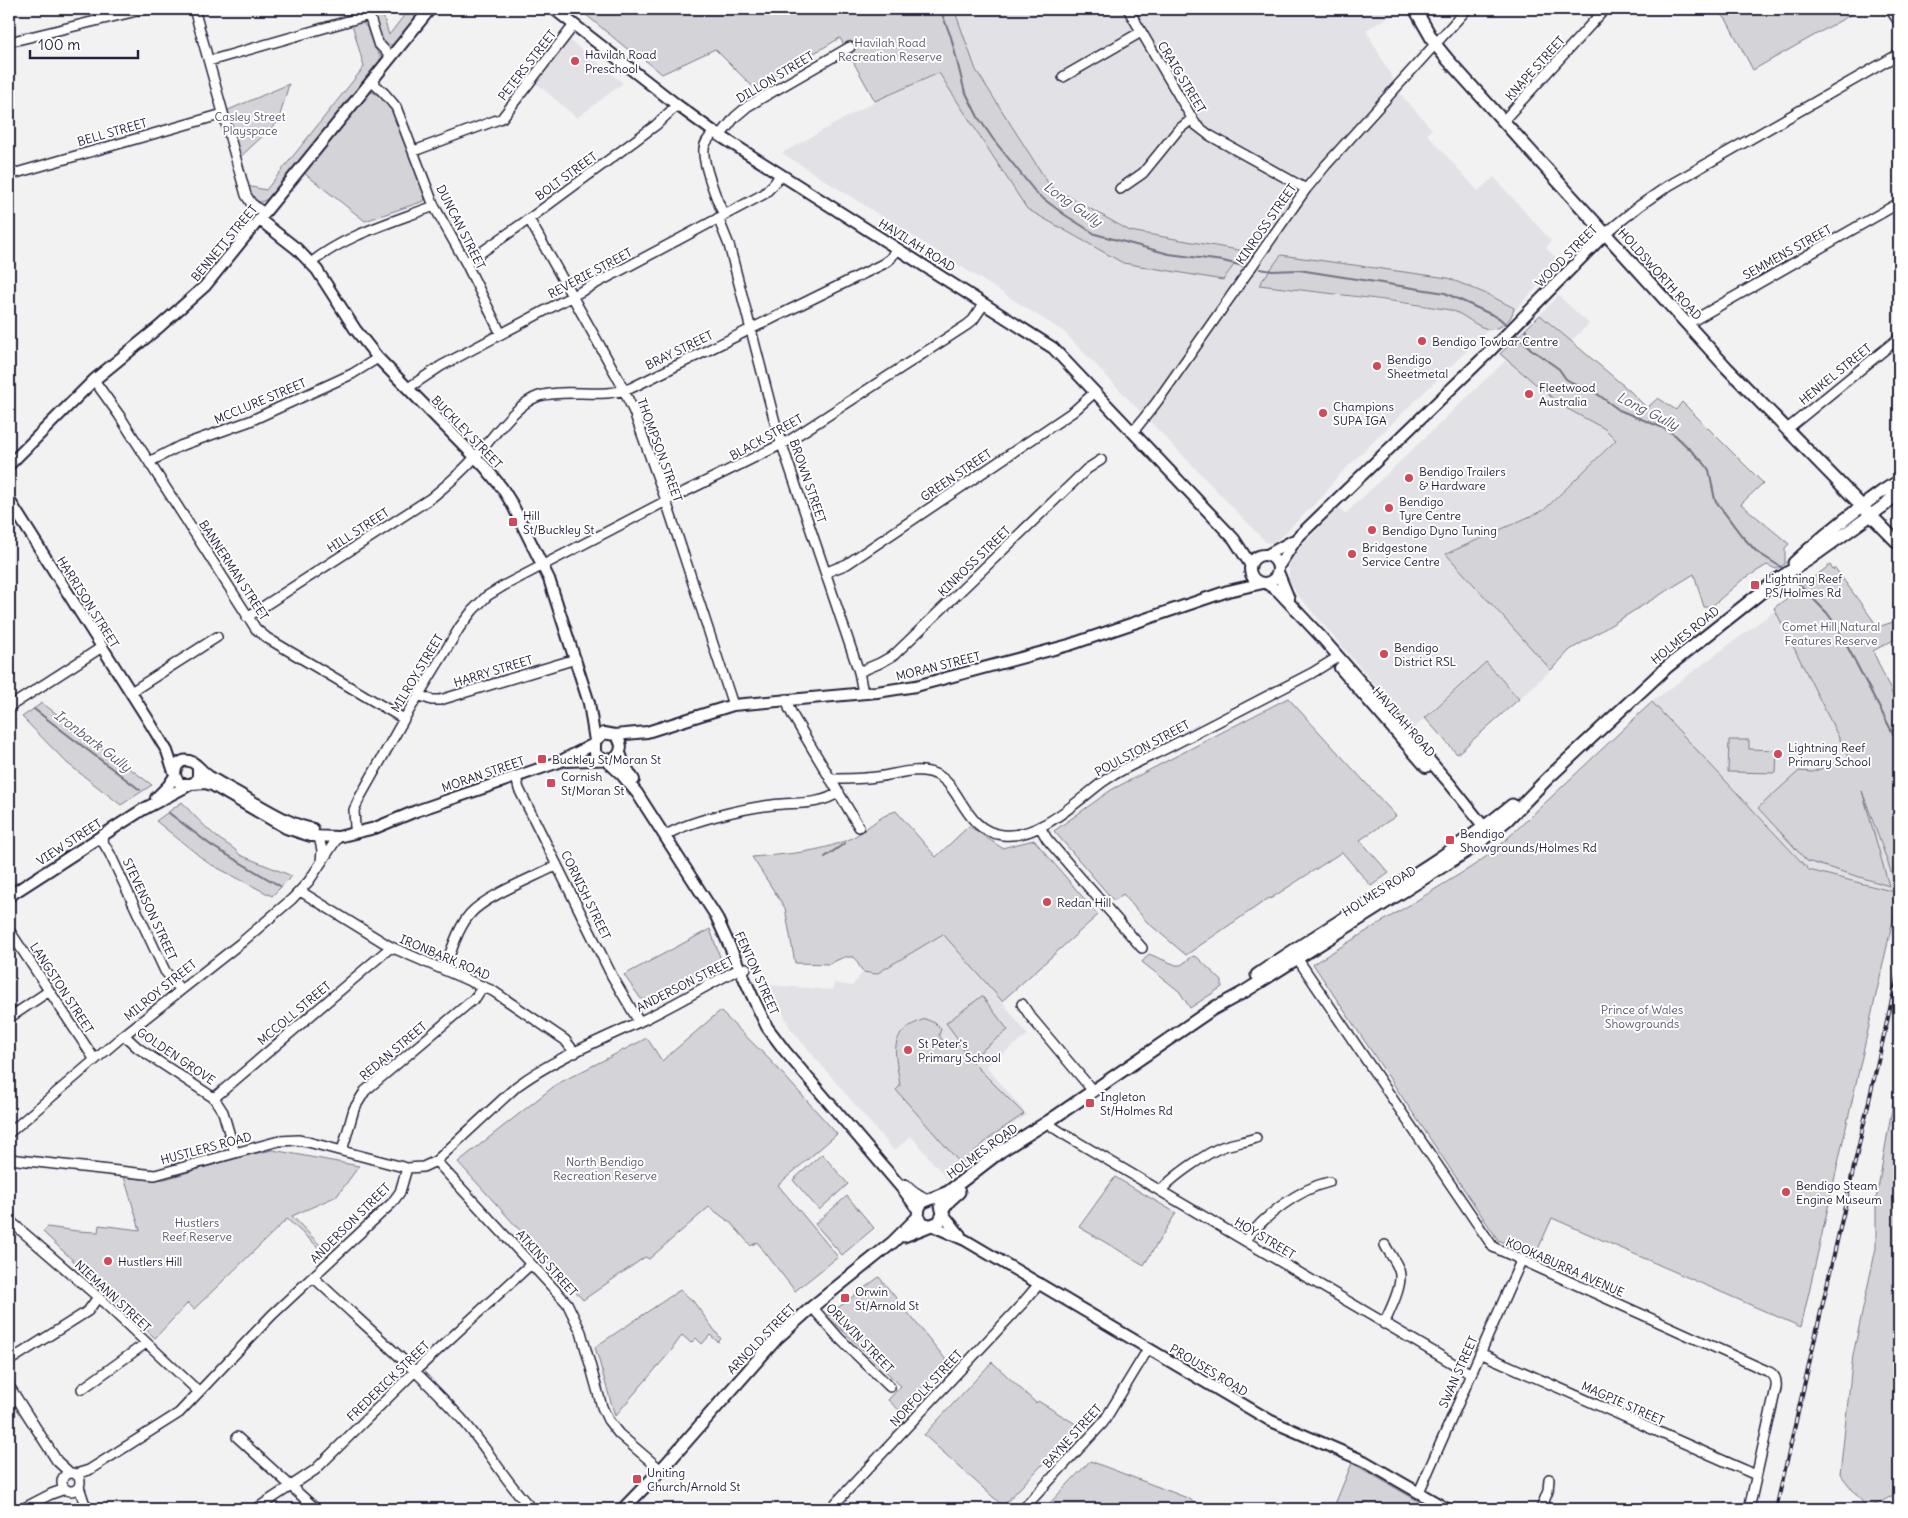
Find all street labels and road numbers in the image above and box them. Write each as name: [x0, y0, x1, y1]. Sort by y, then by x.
street label: PETERS STREET: [495, 27, 559, 103]
street label: KNAPE STREET: [1502, 33, 1568, 103]
street label: CRAIG STREET: [1155, 39, 1209, 115]
street label: DILLON STREET: [734, 48, 816, 106]
street label: BELL STREET: [75, 115, 149, 149]
street label: BOLT STREET: [532, 149, 600, 203]
street label: KINROSS STREET: [1233, 181, 1299, 267]
street label: DUNCAN STREET: [433, 182, 489, 272]
street label: BENNETT STREET: [188, 202, 260, 284]
street label: HAVILAH ROAD: [876, 215, 958, 275]
street label: SEMMENS STREET: [1740, 221, 1834, 283]
street label: WOOD STREET: [1532, 222, 1600, 290]
street label: HOLDSWORTH ROAD: [1615, 225, 1705, 323]
street label: REVERIE STREET: [545, 245, 635, 301]
street label: BRAY STREET: [643, 327, 715, 373]
street label: HENKEL STREET: [1796, 340, 1874, 408]
street label: MCCLURE STREET: [212, 375, 308, 427]
street label: BUCKLEY STREET: [428, 392, 506, 472]
street label: THOMPSON STREET: [634, 396, 686, 504]
street label: BLACK STREET: [727, 411, 805, 463]
street label: BROWN STREET: [787, 437, 829, 525]
street label: GREEN STREET: [918, 446, 994, 504]
street label: HILL STREET: [324, 504, 392, 556]
street label: BANNERMAN STREET: [196, 517, 272, 623]
street label: KINROSS STREET: [935, 523, 1013, 599]
street label: HARRISON STREET: [54, 554, 122, 650]
street label: HOLMES ROAD: [1648, 603, 1722, 667]
street label: MILROY STREET: [388, 631, 446, 715]
street label: MORAN STREET: [894, 648, 982, 684]
street label: HARRY STREET: [452, 652, 534, 690]
street label: HAVILAH ROAD: [1370, 684, 1438, 760]
street label: POULSTON STREET: [1092, 717, 1192, 779]
street label: MORAN STREET: [440, 753, 526, 795]
street label: VIEW STREET: [34, 815, 104, 869]
street label: CORNISH STREET: [558, 848, 614, 942]
street label: STEVENSON STREET: [120, 856, 180, 962]
street label: HOLMES ROAD: [1340, 862, 1418, 920]
street label: FENTON STREET: [732, 929, 782, 1017]
street label: IRONBARK ROAD: [397, 931, 493, 983]
street label: LANGSTON STREET: [27, 940, 97, 1036]
street label: ANDERSON STREET: [634, 953, 736, 1015]
street label: MILROY STREET: [121, 956, 199, 1024]
street label: MCCOLL STREET: [254, 978, 334, 1048]
street label: REDAN STREET: [356, 1019, 430, 1083]
street label: GOLDEN GROVE: [134, 1024, 218, 1088]
street label: HOLMES ROAD: [944, 1120, 1020, 1182]
street label: HUSTLERS ROAD: [159, 1129, 253, 1167]
street label: ANDERSON STREET: [307, 1180, 393, 1266]
street label: HOY STREET: [1232, 1214, 1298, 1262]
street label: ATKINS STREET: [513, 1226, 581, 1300]
street label: KOOKABURRA AVENUE: [1503, 1234, 1627, 1300]
street label: NIEMANN STREET: [72, 1257, 154, 1335]
street label: ORLWIN STREET: [823, 1300, 897, 1376]
street label: ARNOLD STREET: [724, 1301, 798, 1377]
street label: SWAN STREET: [1435, 1334, 1481, 1410]
street label: FREDERICK STREET: [344, 1338, 432, 1424]
street label: PROUSES ROAD: [1167, 1341, 1251, 1399]
street label: NORFOLK STREET: [887, 1347, 965, 1429]
street label: MAGPIE STREET: [1579, 1378, 1667, 1428]
street label: BAYNE STREET: [1039, 1401, 1105, 1471]

